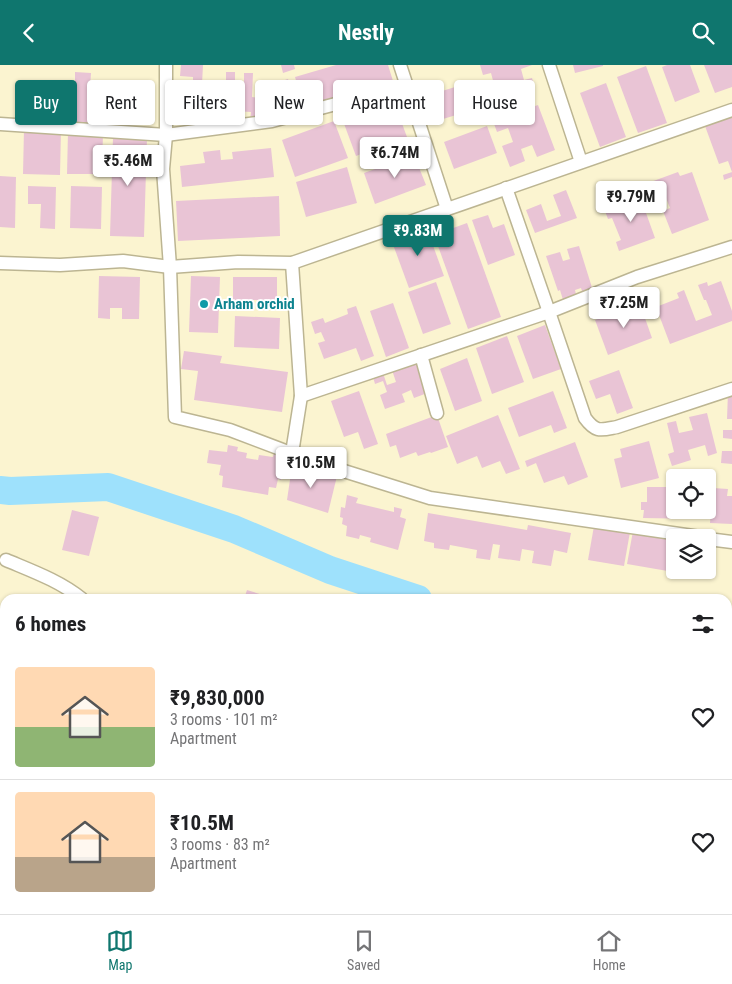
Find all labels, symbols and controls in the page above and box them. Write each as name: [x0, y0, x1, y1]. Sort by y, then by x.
icon: back: [15, 19, 43, 47]
icon: search: [689, 19, 717, 47]
text: Nestly: [338, 20, 394, 45]
chip: Buy: [15, 80, 77, 125]
chip: Rent: [87, 80, 155, 125]
chip: Filters: [165, 80, 245, 125]
chip: New: [255, 80, 323, 125]
chip: Apartment: [333, 80, 444, 125]
chip: House: [454, 80, 535, 125]
pin: ₹6.74M: [354, 137, 436, 179]
text: ₹6.74M: [371, 143, 419, 162]
pin: ₹5.46M: [87, 145, 169, 187]
text: ₹5.46M: [104, 151, 152, 170]
pin: ₹9.79M: [590, 181, 672, 223]
text: ₹9.79M: [607, 187, 655, 206]
pin: ₹9.83M: [377, 215, 459, 257]
text: ₹9.83M: [394, 221, 442, 240]
pin: ₹7.25M: [583, 287, 665, 329]
text: ₹7.25M: [600, 293, 648, 312]
place label: Arham orchid: [214, 295, 295, 313]
marker: Arham orchid: [198, 298, 210, 310]
pin: ₹10.5M: [270, 447, 352, 489]
text: ₹10.5M: [287, 453, 335, 472]
map controls: [666, 469, 716, 579]
button: locate: [666, 469, 716, 519]
button: layers: [666, 529, 716, 579]
icon: filters: [689, 610, 717, 638]
text: 6 homes: [15, 612, 86, 636]
text: ₹9,830,000: [170, 686, 265, 710]
icon: home: [55, 687, 115, 747]
icon: heart: [689, 703, 717, 731]
text: 3 rooms · 101 m²: [170, 710, 278, 729]
text: Apartment: [170, 729, 237, 748]
text: ₹10.5M: [170, 811, 234, 835]
icon: home: [55, 812, 115, 872]
icon: heart: [689, 828, 717, 856]
text: 3 rooms · 83 m²: [170, 835, 270, 854]
text: Apartment: [170, 854, 237, 873]
tab: Map: [106, 927, 134, 973]
tab: Saved: [347, 927, 380, 973]
tab: Home: [593, 927, 626, 973]

